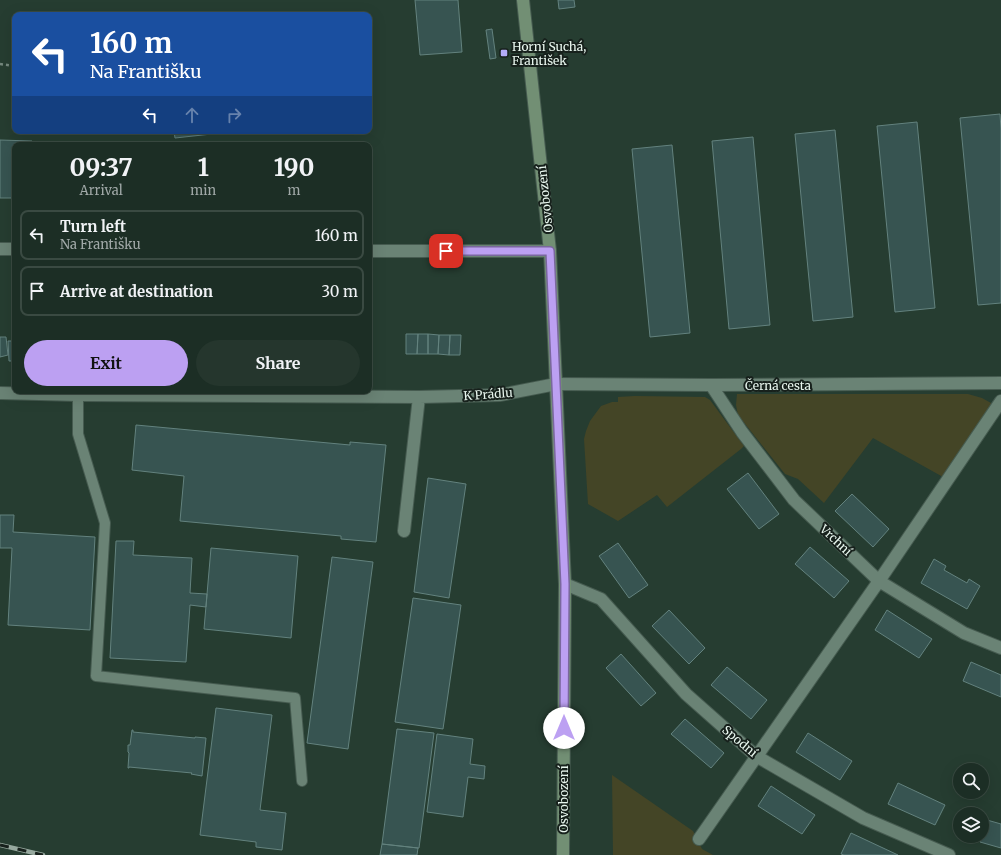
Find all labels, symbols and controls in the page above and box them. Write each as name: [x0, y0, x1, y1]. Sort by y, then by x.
text: 160 m: [90, 25, 172, 61]
icon: left: [24, 28, 76, 80]
place label: Horní Suchá, František: [512, 39, 586, 68]
marker: Horní Suchá, František: [499, 48, 509, 58]
text: Na Františku: [90, 60, 202, 83]
icon: left: [139, 104, 161, 126]
icon: ahead: [181, 104, 203, 126]
icon: right: [223, 104, 245, 126]
text: 09:37: [70, 152, 133, 183]
text: 1: [198, 152, 209, 183]
text: 190: [274, 152, 314, 183]
street label: Osvobození: [534, 164, 556, 233]
text: Arrival: [79, 182, 123, 199]
text: min: [190, 182, 216, 199]
text: m: [288, 182, 300, 199]
text: Turn left: [60, 217, 126, 236]
icon: left: [26, 224, 48, 246]
text: 160 m: [315, 226, 358, 245]
pin: [429, 234, 463, 268]
text: Na Františku: [60, 236, 141, 253]
icon: arrive: [435, 240, 457, 262]
icon: arrive: [26, 280, 48, 302]
text: Arrive at destination: [60, 282, 213, 301]
text: 30 m: [321, 282, 358, 301]
button: Exit: [24, 340, 188, 386]
button: Share: [196, 340, 360, 386]
street label: Černá cesta: [745, 377, 812, 393]
street label: K Prádlu: [463, 385, 514, 403]
street label: Vrchní: [816, 521, 856, 559]
position arrow: [543, 707, 585, 749]
street label: Spodní: [719, 722, 761, 761]
map controls: [953, 763, 989, 843]
button: search: [953, 763, 989, 799]
street label: Osvobození: [556, 764, 571, 833]
button: layers: [953, 807, 989, 843]

